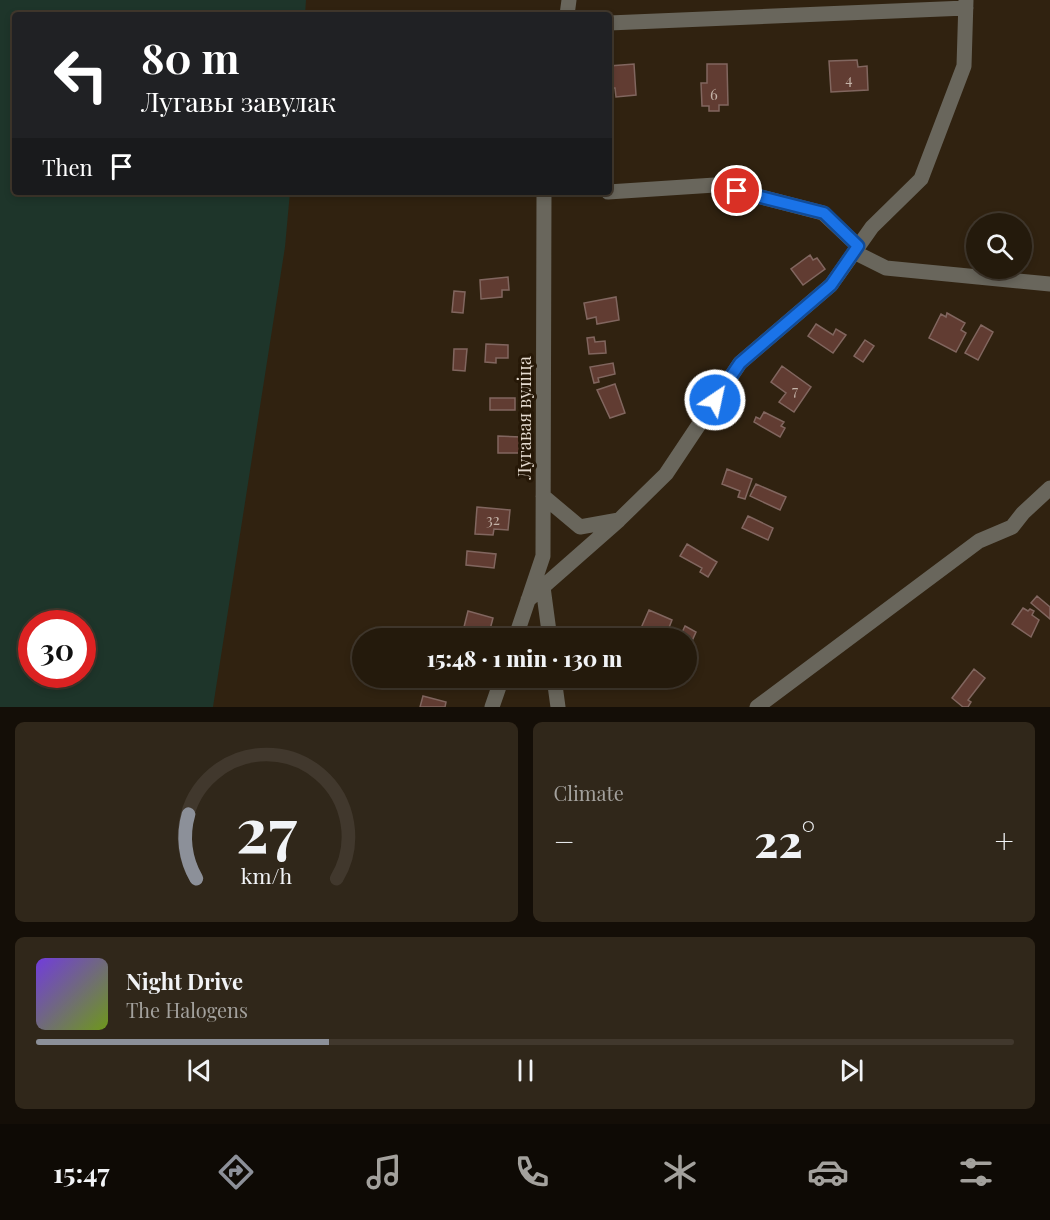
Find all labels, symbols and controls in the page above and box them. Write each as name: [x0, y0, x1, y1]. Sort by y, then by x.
text: 80 m: [141, 29, 239, 85]
icon: left: [42, 36, 120, 114]
house number: 4: [845, 69, 853, 89]
text: Лугавы завулак: [141, 83, 336, 119]
house number: 6: [710, 84, 718, 104]
icon: arrive: [105, 150, 138, 183]
text: Then: [42, 152, 93, 182]
pin: [711, 165, 762, 216]
icon: arrive: [720, 174, 753, 207]
map controls: [966, 213, 1032, 279]
button: search: [966, 213, 1032, 279]
street label: Лугавая вуліца: [512, 356, 536, 481]
position arrow: [683, 368, 747, 432]
house number: 7: [792, 380, 798, 400]
house number: 32: [486, 509, 500, 529]
speed limit sign: 30: [18, 610, 96, 688]
text: 15:48 · 1 min · 130 m: [427, 643, 622, 673]
text: Climate: [554, 779, 624, 806]
text: 27: [236, 785, 297, 869]
text: 22°: [754, 809, 815, 869]
text: −: [554, 818, 575, 862]
text: +: [995, 818, 1014, 862]
text: km/h: [241, 861, 292, 889]
text: Night Drive: [126, 966, 243, 996]
text: The Halogens: [126, 996, 248, 1023]
icon: previous: [183, 1054, 216, 1087]
icon: pause: [509, 1054, 542, 1087]
icon: next: [835, 1054, 868, 1087]
icon: directions: [215, 1151, 257, 1193]
icon: music: [363, 1151, 405, 1193]
icon: phone: [511, 1151, 553, 1193]
icon: climate: [659, 1151, 701, 1193]
icon: car: [807, 1151, 849, 1193]
icon: filters: [955, 1151, 997, 1193]
text: 15:47: [53, 1154, 109, 1190]

